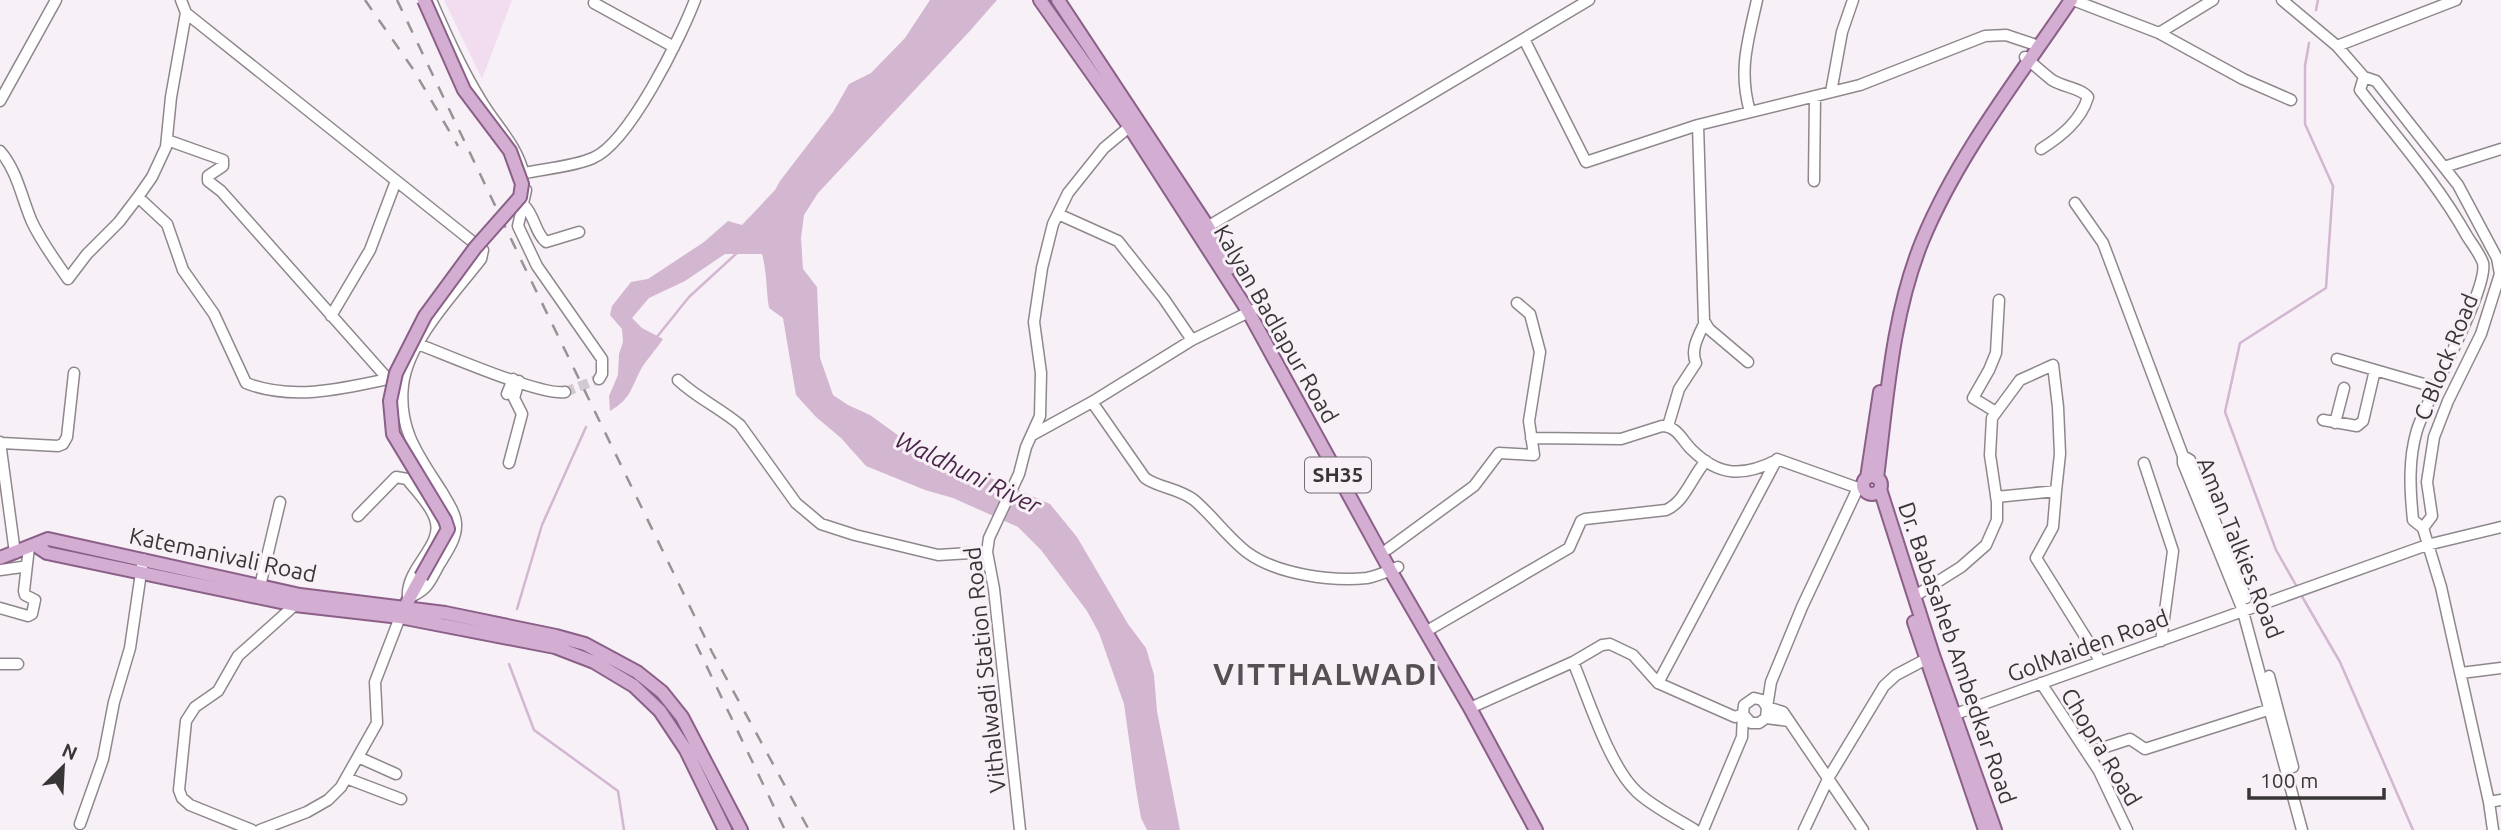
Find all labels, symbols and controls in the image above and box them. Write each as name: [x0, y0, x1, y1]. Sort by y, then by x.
street label: Kalyan Badlapur Road: [1209, 220, 1343, 427]
street label: C Block Road: [2409, 290, 2482, 424]
water label: Waldhuni River: [891, 426, 1046, 520]
street label: Aman Talkies Road: [2193, 454, 2288, 642]
road number: SH35: [1305, 458, 1371, 492]
street label: Dr. Babasaheb Ambedkar Road: [1894, 499, 2021, 807]
street label: Katemanivali Road: [127, 522, 319, 587]
street label: Vithalwadi Station Road: [959, 546, 1010, 794]
street label: GolMaiden Road: [2004, 605, 2172, 686]
district label: VITTHALWADI: [1213, 657, 1439, 691]
street label: Chopra Road: [2056, 683, 2146, 810]
north arrow: [28, 732, 98, 802]
text: N: [59, 739, 81, 764]
scale bar: [2249, 756, 2384, 800]
text: 100 m: [2260, 768, 2318, 792]

